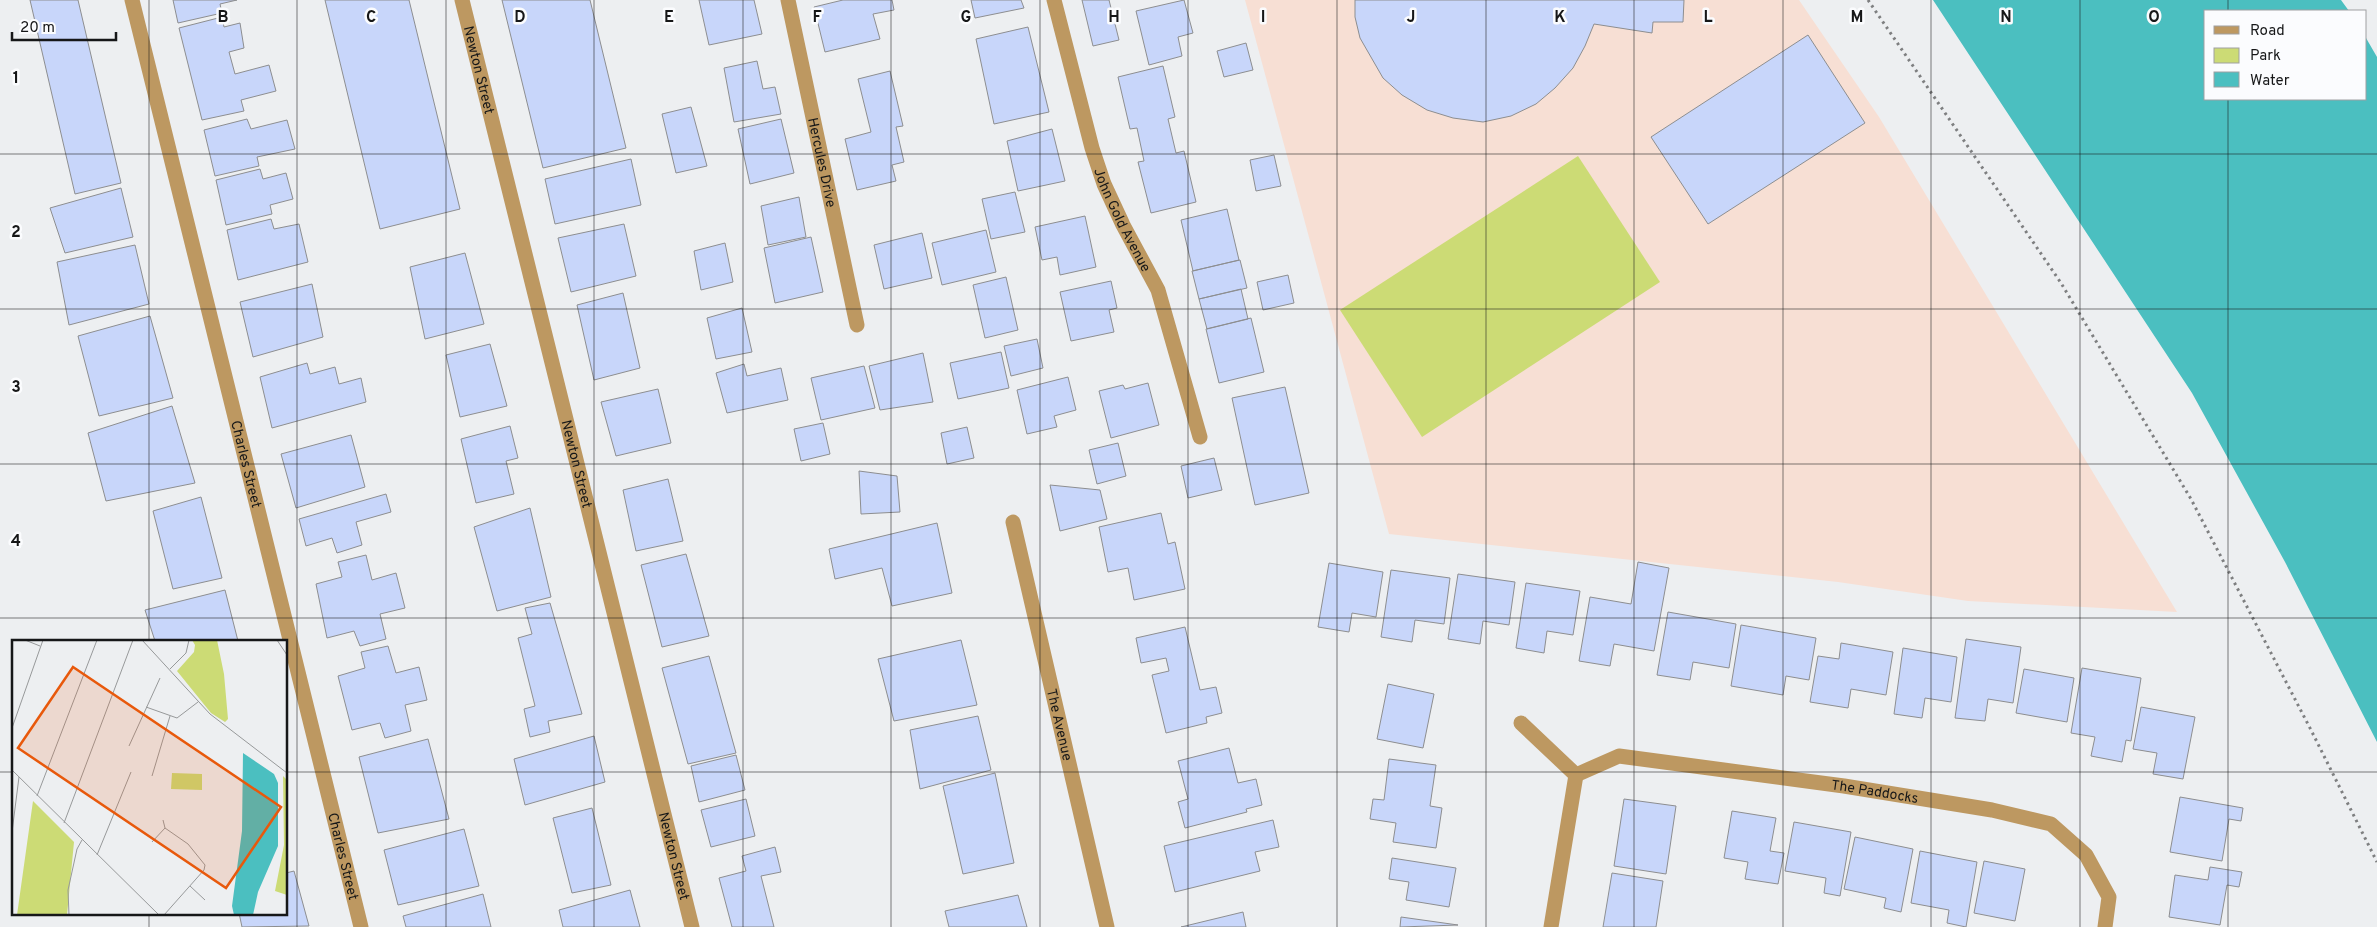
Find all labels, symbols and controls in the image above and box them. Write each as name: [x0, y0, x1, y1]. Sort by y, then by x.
text: B: [217, 8, 229, 28]
text: C: [366, 8, 376, 28]
text: D: [514, 8, 526, 28]
text: E: [664, 8, 674, 28]
text: F: [812, 8, 822, 28]
text: G: [961, 8, 971, 28]
text: H: [1108, 8, 1120, 28]
text: I: [1261, 8, 1265, 28]
text: J: [1407, 8, 1415, 28]
text: K: [1554, 8, 1566, 28]
text: L: [1703, 8, 1713, 28]
text: M: [1851, 8, 1863, 28]
text: N: [2000, 8, 2012, 28]
text: O: [2148, 8, 2160, 28]
scale bar: [12, 10, 116, 42]
legend: [2204, 10, 2367, 100]
text: 20 m: [20, 19, 55, 38]
text: Road: [2250, 22, 2285, 41]
street label: Newton Street: [459, 24, 497, 116]
text: Park: [2250, 47, 2281, 66]
text: 1: [13, 69, 19, 89]
text: Water: [2250, 72, 2290, 91]
street label: Hercules Drive: [803, 116, 839, 209]
street label: John Gold Avenue: [1089, 166, 1154, 275]
text: 2: [11, 223, 21, 243]
text: 3: [11, 378, 21, 398]
street label: Newton Street: [557, 418, 595, 510]
street label: Charles Street: [226, 419, 264, 510]
text: 4: [11, 532, 21, 552]
inset map: [12, 640, 288, 914]
street label: The Avenue: [1042, 687, 1075, 763]
street label: The Paddocks: [1830, 777, 1919, 808]
street label: Charles Street: [323, 811, 361, 902]
street label: Newton Street: [654, 811, 692, 902]

